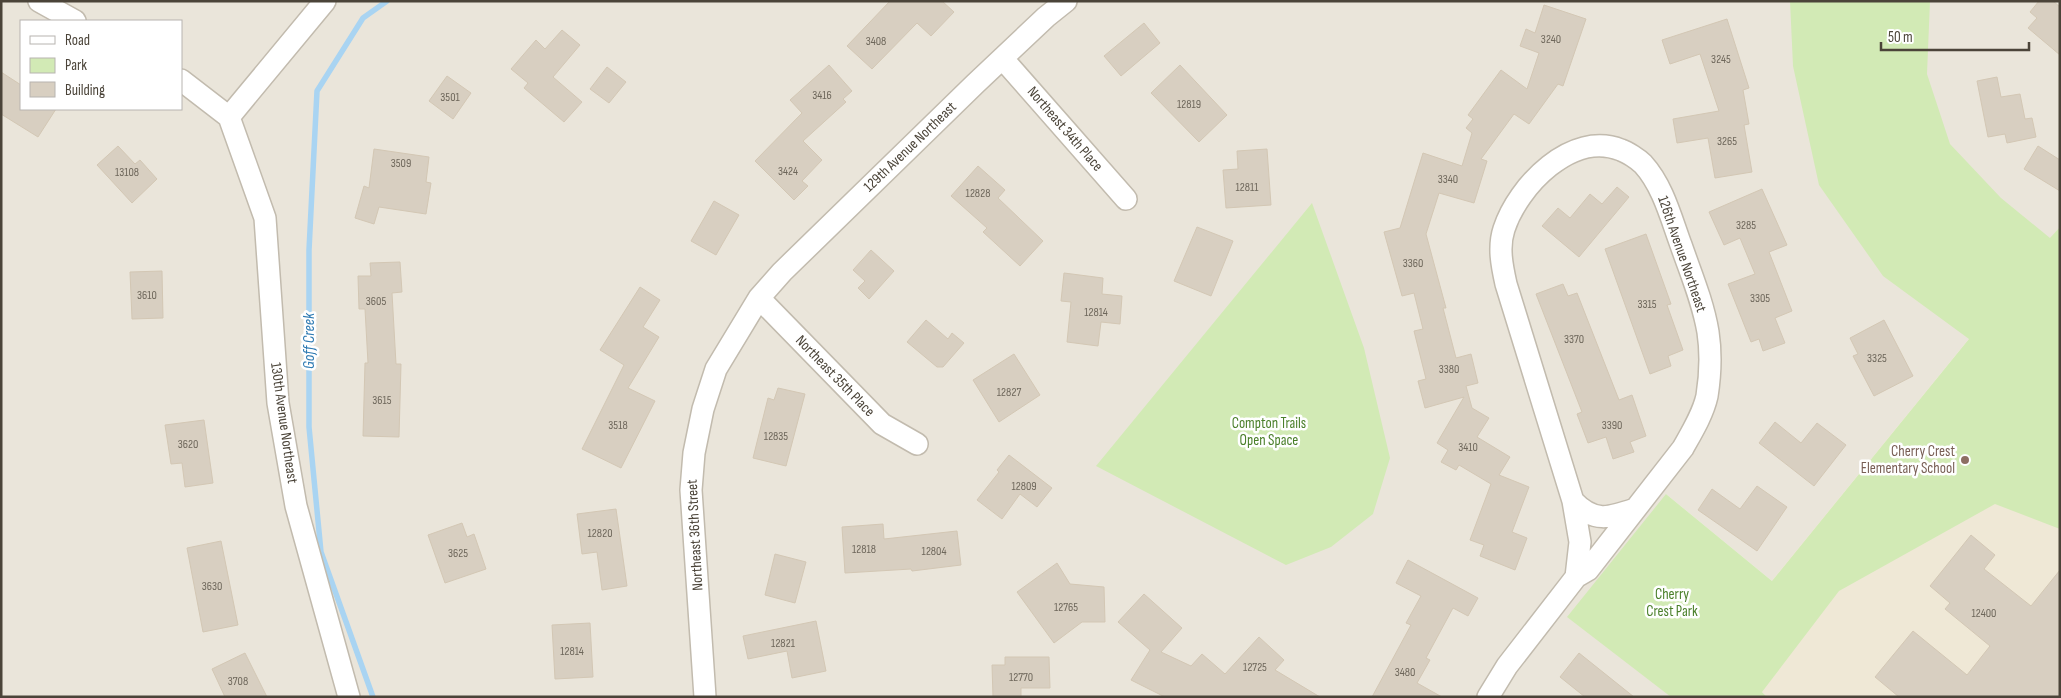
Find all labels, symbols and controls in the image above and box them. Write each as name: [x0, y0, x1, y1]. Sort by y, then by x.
legend: [20, 20, 182, 110]
scale bar: [1881, 20, 2028, 52]
text: 50 m: [1888, 28, 1913, 47]
text: Road: [65, 31, 90, 50]
house number: 3240: [1541, 32, 1561, 47]
house number: 3408: [866, 34, 886, 49]
house number: 3245: [1711, 52, 1731, 67]
text: Park: [65, 56, 87, 75]
text: Building: [65, 81, 105, 100]
street label: Northeast 34th Place: [1023, 83, 1107, 175]
house number: 3416: [812, 88, 832, 103]
house number: 3501: [440, 90, 460, 105]
house number: 12819: [1177, 97, 1201, 112]
street label: 129th Avenue Northeast: [860, 98, 961, 196]
house number: 3265: [1717, 134, 1737, 149]
house number: 3509: [391, 156, 411, 171]
house number: 3424: [778, 164, 798, 179]
house number: 13108: [115, 165, 139, 180]
house number: 3340: [1438, 172, 1458, 187]
house number: 12811: [1236, 180, 1259, 195]
house number: 12828: [966, 186, 990, 201]
street label: 126th Avenue Northeast: [1653, 193, 1711, 315]
house number: 3285: [1736, 218, 1756, 233]
house number: 3360: [1403, 256, 1423, 271]
house number: 3610: [137, 288, 157, 303]
house number: 3305: [1750, 291, 1770, 306]
house number: 3605: [366, 294, 386, 309]
house number: 3315: [1637, 297, 1657, 312]
house number: 12814: [1084, 305, 1108, 320]
water label: Goff Creek: [300, 312, 319, 369]
street label: Northeast 35th Place: [791, 331, 879, 421]
house number: 3370: [1564, 332, 1584, 347]
house number: 3325: [1867, 351, 1887, 366]
street label: 130th Avenue Northeast: [266, 361, 302, 485]
house number: 3380: [1439, 362, 1459, 377]
house number: 12827: [997, 385, 1021, 400]
house number: 3615: [372, 393, 392, 408]
park label: Compton Trails Open Space: [1232, 414, 1306, 450]
house number: 3518: [608, 418, 628, 433]
house number: 3390: [1602, 418, 1622, 433]
house number: 12835: [764, 429, 788, 444]
house number: 3620: [178, 437, 198, 452]
house number: 3410: [1458, 440, 1478, 455]
place label: Cherry Crest Elementary School: [1861, 442, 1955, 478]
marker: Cherry Crest Elementary School: [1959, 454, 1971, 466]
street label: Northeast 36th Street: [683, 478, 707, 591]
house number: 12809: [1011, 479, 1037, 494]
house number: 12820: [588, 526, 613, 541]
house number: 12818: [852, 542, 876, 557]
house number: 12804: [922, 544, 946, 559]
house number: 3625: [448, 546, 468, 561]
house number: 3630: [202, 579, 222, 594]
park label: Cherry Crest Park: [1646, 585, 1698, 621]
house number: 12765: [1054, 600, 1078, 615]
house number: 12400: [1972, 606, 1996, 621]
house number: 12821: [771, 636, 796, 651]
house number: 12814: [560, 644, 584, 659]
house number: 12725: [1243, 660, 1267, 675]
house number: 3480: [1395, 665, 1415, 680]
house number: 12770: [1009, 670, 1033, 685]
house number: 3708: [228, 674, 248, 689]

